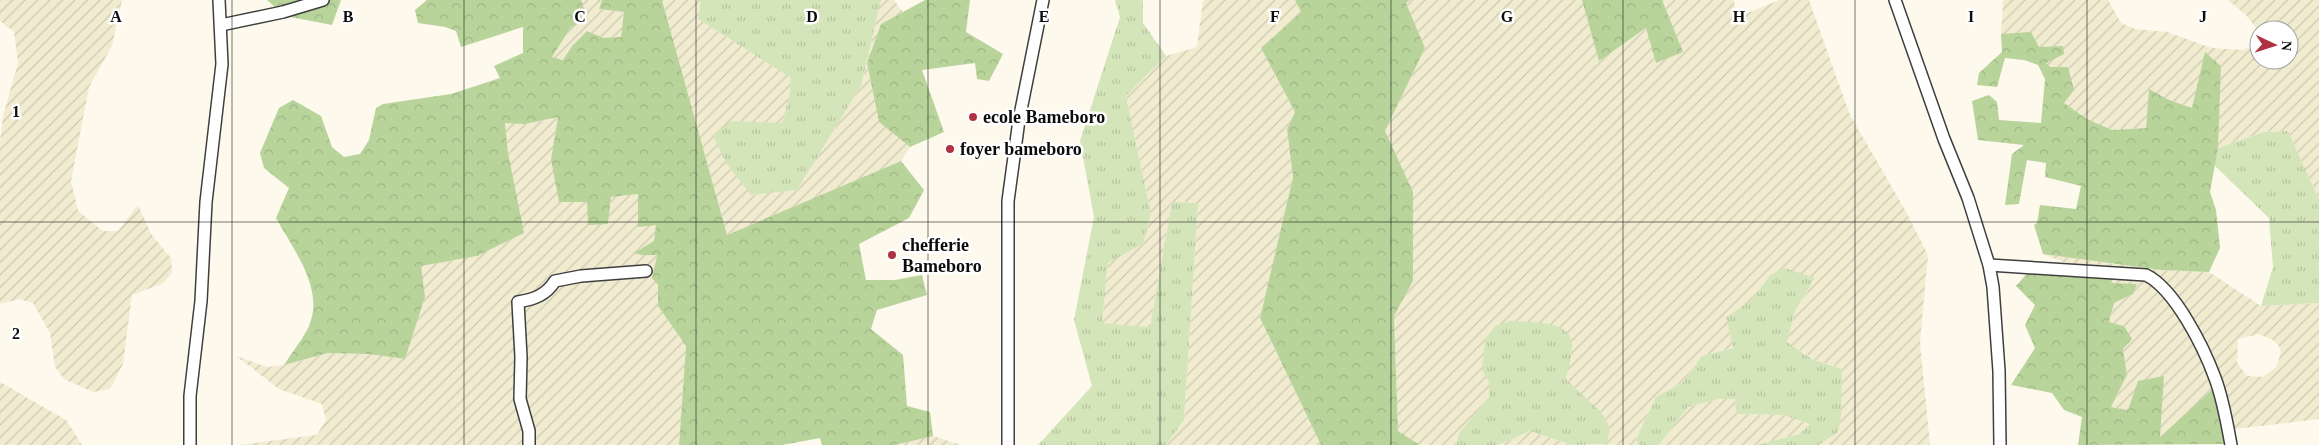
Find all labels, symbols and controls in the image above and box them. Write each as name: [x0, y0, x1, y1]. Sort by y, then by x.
text: A: [110, 8, 122, 25]
text: B: [343, 8, 354, 25]
text: C: [574, 8, 586, 25]
text: D: [806, 8, 818, 25]
text: E: [1039, 8, 1049, 25]
text: F: [1270, 8, 1280, 25]
text: G: [1501, 8, 1514, 25]
text: H: [1733, 8, 1746, 25]
text: I: [1968, 8, 1974, 25]
text: J: [2199, 8, 2207, 25]
north arrow: [2249, 20, 2299, 70]
text: N: [2279, 40, 2294, 51]
text: 1: [12, 103, 20, 120]
place label: ecole Bameboro: [983, 107, 1105, 127]
marker: ecole Bameboro: [967, 111, 979, 123]
place label: foyer bameboro: [960, 139, 1082, 159]
marker: foyer bameboro: [944, 143, 956, 155]
place label: chefferie Bameboro: [902, 235, 982, 276]
marker: chefferie Bameboro: [886, 249, 898, 261]
text: 2: [12, 325, 20, 342]

